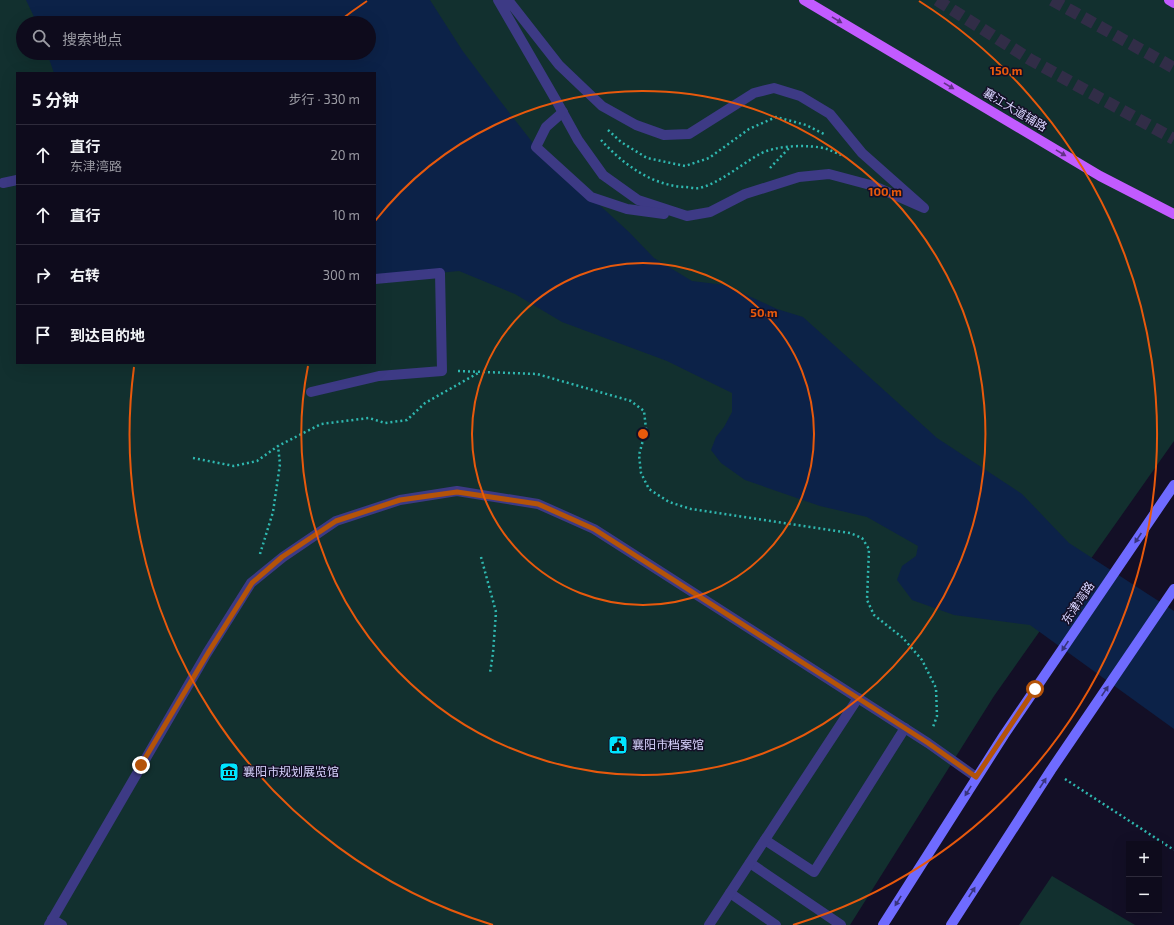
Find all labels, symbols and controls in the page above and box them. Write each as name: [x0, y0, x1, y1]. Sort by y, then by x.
search box: [16, 16, 376, 60]
one-way arrow: [832, 16, 842, 24]
icon: search: [30, 27, 52, 49]
text: 搜索地点: [62, 30, 122, 48]
text: 150 m: [990, 63, 1022, 77]
one-way arrow: [943, 83, 955, 90]
street label: 襄江大道辅路: [981, 85, 1050, 134]
text: 5 分钟: [32, 89, 79, 109]
text: 步行 · 330 m: [289, 91, 360, 107]
text: 直行: [70, 137, 100, 155]
icon: ahead: [32, 144, 54, 166]
text: 20 m: [331, 147, 360, 163]
one-way arrow: [1055, 149, 1067, 156]
text: 东津湾路: [70, 158, 122, 174]
text: 100 m: [868, 184, 902, 198]
icon: ahead: [32, 204, 54, 226]
text: 直行: [70, 206, 100, 224]
text: 10 m: [333, 207, 360, 223]
icon: right: [32, 264, 54, 286]
text: 右转: [70, 266, 100, 284]
text: 300 m: [323, 267, 360, 283]
text: 50 m: [750, 305, 778, 319]
icon: arrive: [32, 324, 54, 346]
text: 到达目的地: [70, 326, 145, 344]
centre of rings: [636, 427, 650, 441]
one-way arrow: [1134, 533, 1142, 543]
street label: 东津湾路: [1058, 579, 1096, 626]
one-way arrow: [1061, 640, 1069, 651]
route start: [1026, 680, 1044, 698]
one-way arrow: [1101, 686, 1109, 696]
public building icon: 襄阳市档案馆: [607, 734, 629, 756]
place label: 襄阳市档案馆: [632, 737, 704, 751]
route end: [132, 756, 150, 774]
museum icon: 襄阳市规划展览馆: [218, 761, 240, 783]
place label: 襄阳市规划展览馆: [243, 764, 339, 778]
one-way arrow: [1039, 778, 1047, 788]
one-way arrow: [964, 785, 971, 797]
map controls: [1126, 841, 1162, 913]
button: +: [1126, 841, 1162, 877]
button: −: [1126, 877, 1162, 913]
one-way arrow: [968, 887, 976, 897]
one-way arrow: [895, 895, 902, 907]

